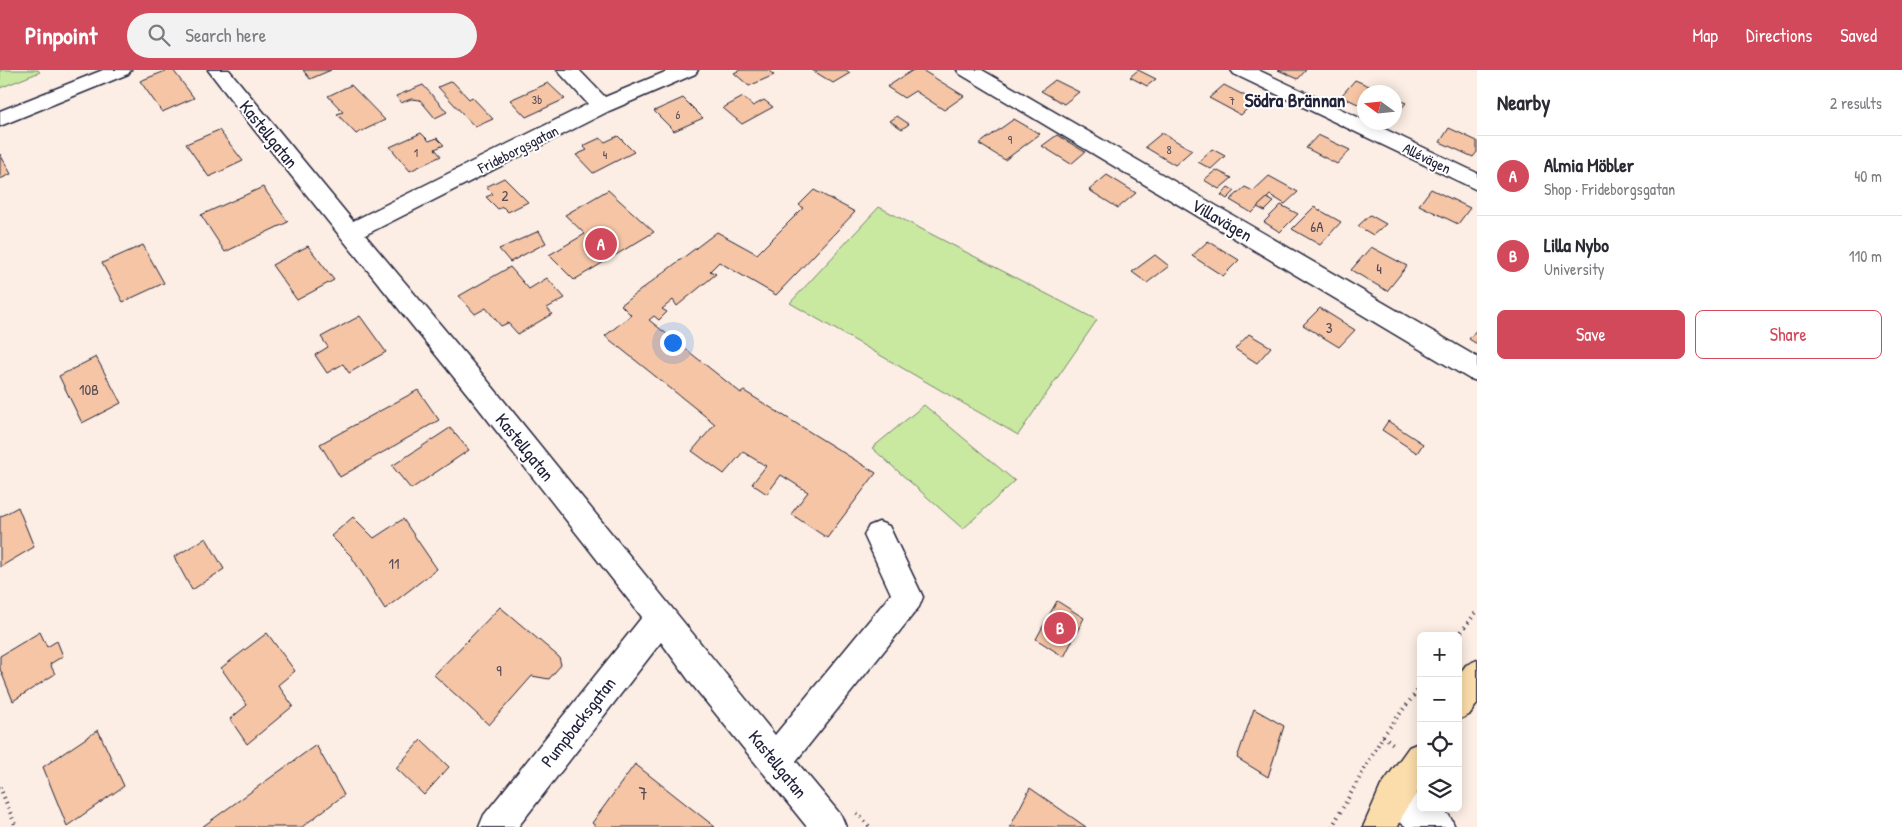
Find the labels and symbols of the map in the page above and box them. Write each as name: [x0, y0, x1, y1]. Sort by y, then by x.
north arrow: [1357, 85, 1402, 130]
district label: Södra Brännan: [1245, 87, 1346, 113]
house number: 3b: [532, 91, 542, 108]
house number: 7: [1229, 92, 1235, 109]
street label: Kastellgatan: [234, 95, 304, 173]
house number: 6: [676, 106, 681, 123]
street label: Frideborgsgatan: [473, 120, 562, 179]
house number: 9: [1008, 131, 1013, 148]
street label: Allévägen: [1399, 137, 1455, 179]
house number: 8: [1166, 141, 1172, 158]
house number: 1: [414, 144, 418, 161]
house number: 4: [603, 146, 608, 163]
house number: 2: [501, 185, 509, 206]
street label: Villavägen: [1187, 193, 1257, 247]
house number: 6A: [1310, 216, 1324, 237]
pin: A: [585, 225, 617, 263]
house number: 4: [1376, 258, 1382, 279]
house number: 3: [1326, 317, 1333, 338]
your location: [660, 330, 686, 356]
house number: 10B: [79, 379, 99, 400]
street label: Kastellgatan: [490, 408, 560, 486]
house number: 11: [389, 553, 399, 574]
pin: B: [1044, 609, 1076, 647]
house number: 9: [496, 660, 502, 681]
street label: Pumpbacksgatan: [535, 672, 621, 772]
street label: Kastellgatan: [743, 725, 813, 803]
house number: 7: [639, 781, 648, 806]

